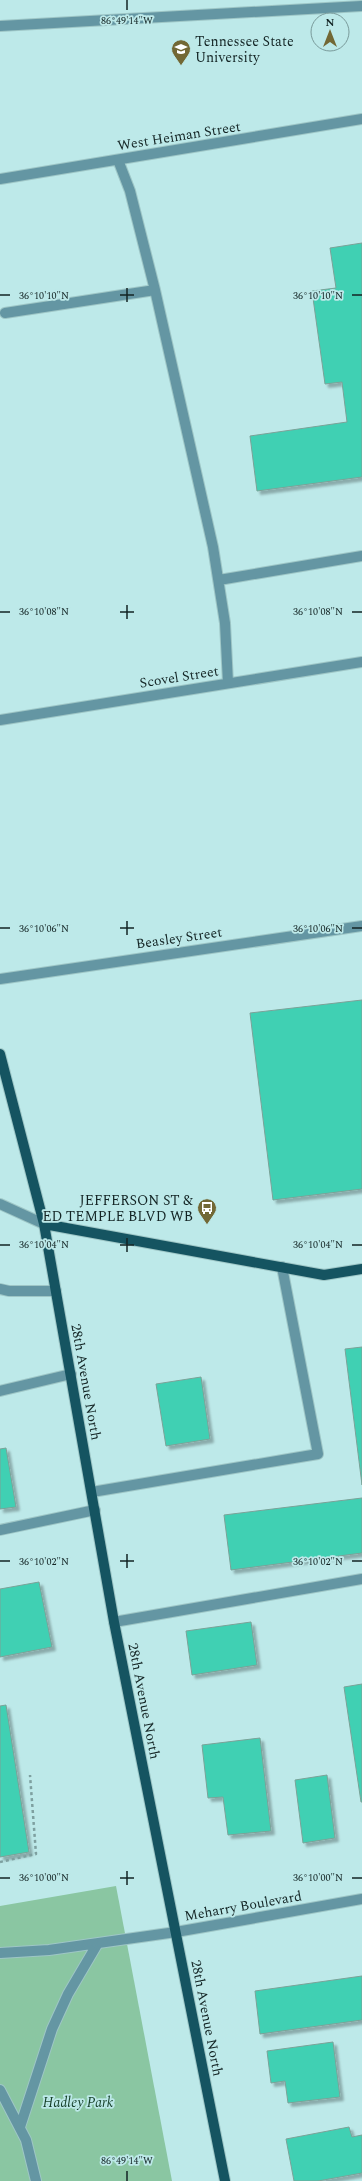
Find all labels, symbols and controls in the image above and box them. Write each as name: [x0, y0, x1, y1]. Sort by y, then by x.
north arrow: [310, 12, 350, 52]
text: 86°49'14"W: [101, 13, 153, 29]
text: N: [326, 14, 335, 31]
place label: Tennessee State University: [195, 31, 294, 68]
school or university icon: Tennessee State University: [170, 38, 192, 66]
street label: West Heiman Street: [116, 116, 242, 156]
text: 36°10'10"N: [19, 288, 69, 304]
text: 36°10'10"N: [293, 288, 343, 304]
text: 36°10'08"N: [19, 604, 69, 620]
text: 36°10'08"N: [293, 604, 343, 620]
street label: Scovel Street: [138, 660, 220, 694]
text: 36°10'06"N: [19, 921, 69, 937]
text: 36°10'06"N: [293, 921, 343, 937]
street label: Beasley Street: [134, 922, 224, 954]
place label: JEFFERSON ST & ED TEMPLE BLVD WB: [42, 1190, 193, 1227]
bus stop icon: JEFFERSON ST & ED TEMPLE BLVD WB: [196, 1197, 218, 1225]
text: 36°10'04"N: [19, 1237, 69, 1253]
text: 36°10'04"N: [293, 1237, 343, 1253]
street label: 28th Avenue North: [65, 1322, 107, 1442]
text: 36°10'02"N: [19, 1554, 69, 1570]
text: 36°10'02"N: [293, 1554, 343, 1570]
street label: 28th Avenue North: [122, 1641, 166, 1761]
text: 36°10'00"N: [19, 1870, 69, 1886]
text: 36°10'00"N: [293, 1870, 343, 1886]
street label: Meharry Boulevard: [183, 1885, 304, 1927]
street label: 28th Avenue North: [185, 1958, 229, 2078]
park label: Hadley Park: [43, 2092, 114, 2113]
text: 86°49'14"W: [101, 2153, 153, 2169]

